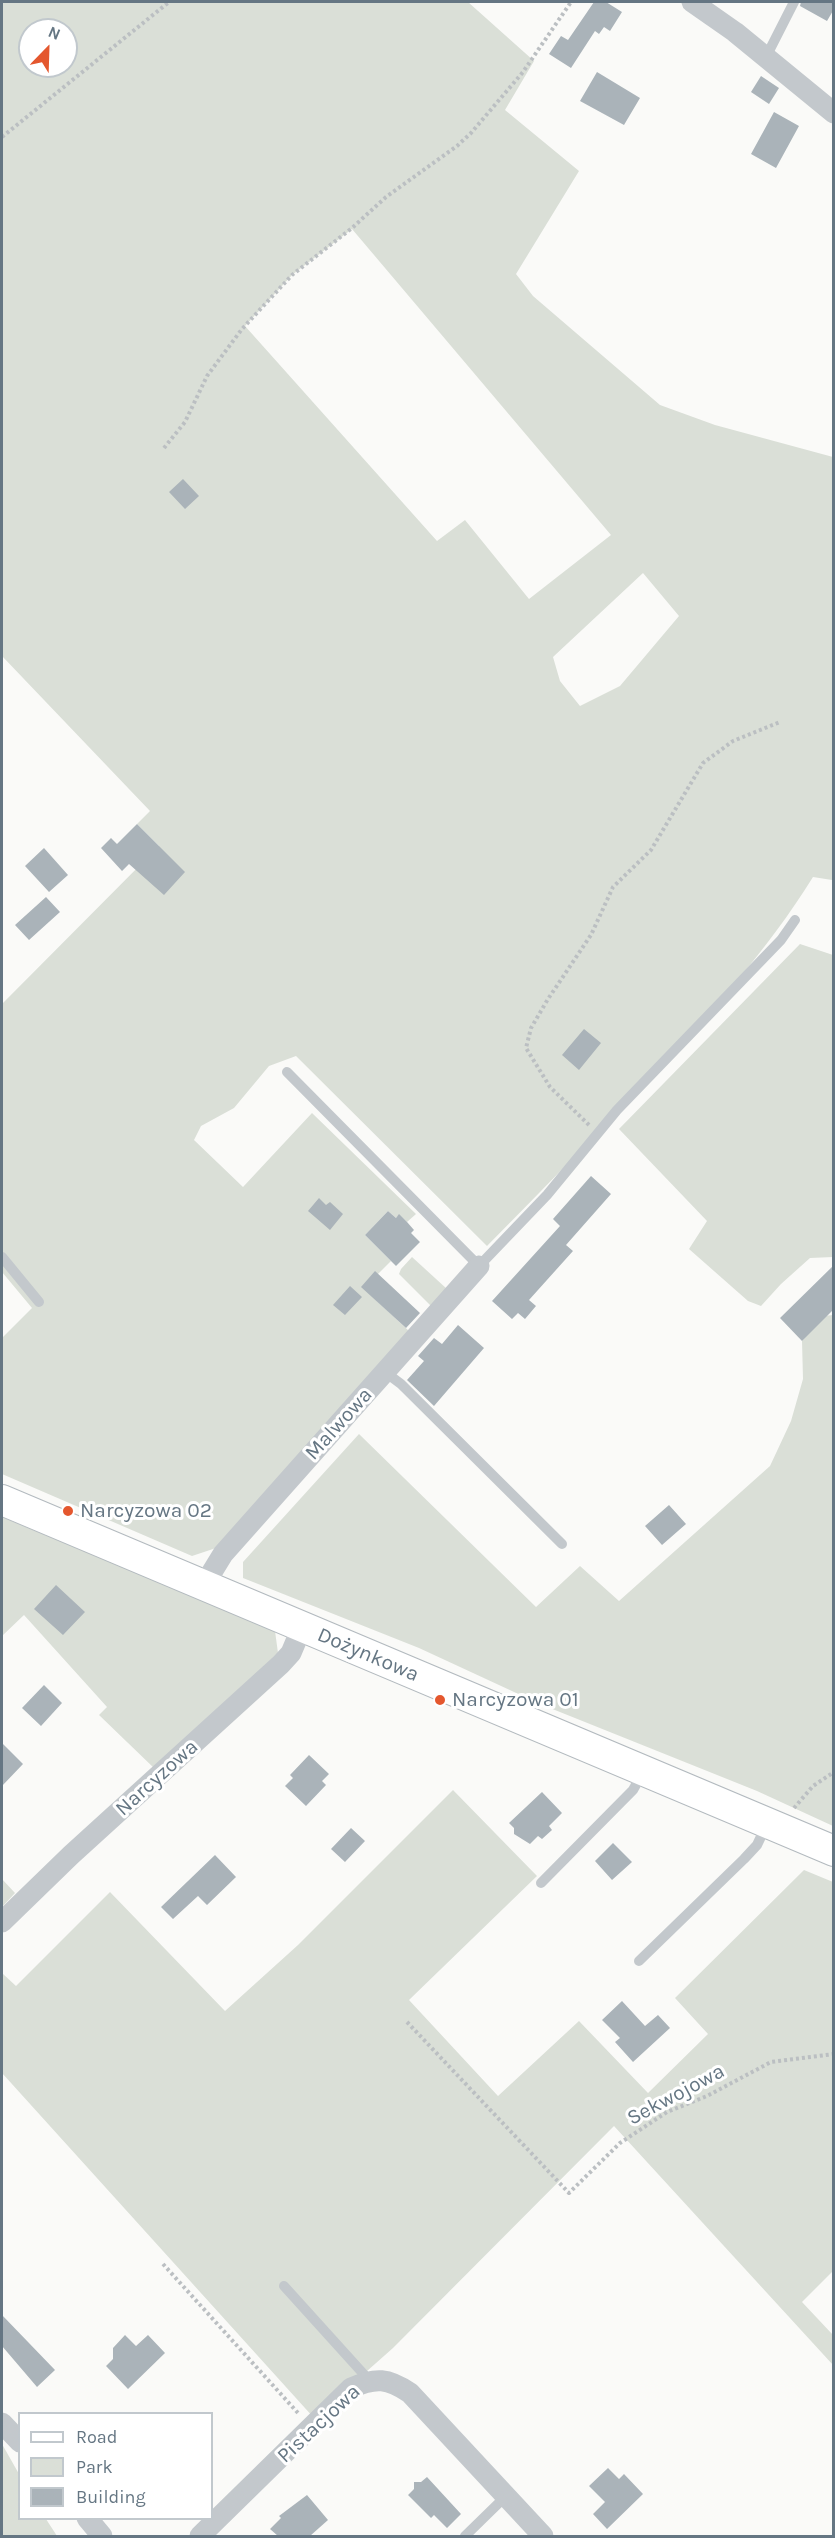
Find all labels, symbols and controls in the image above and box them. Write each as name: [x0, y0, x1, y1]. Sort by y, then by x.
north arrow: [18, 18, 78, 78]
text: N: [45, 22, 63, 44]
street label: Malwowa: [300, 1383, 378, 1465]
place label: Narcyzowa 02: [80, 1498, 212, 1524]
marker: Narcyzowa 02: [61, 1504, 75, 1518]
street label: Dożynkowa: [313, 1622, 423, 1688]
place label: Narcyzowa 01: [452, 1687, 579, 1713]
marker: Narcyzowa 01: [433, 1693, 447, 1707]
street label: Narcyzowa: [111, 1734, 203, 1822]
street label: Sekwojowa: [623, 2059, 729, 2131]
street label: Pistacjowa: [272, 2379, 366, 2469]
legend: [18, 2412, 213, 2520]
text: Road: [76, 2426, 117, 2448]
text: Park: [76, 2456, 113, 2478]
text: Building: [76, 2486, 146, 2508]

